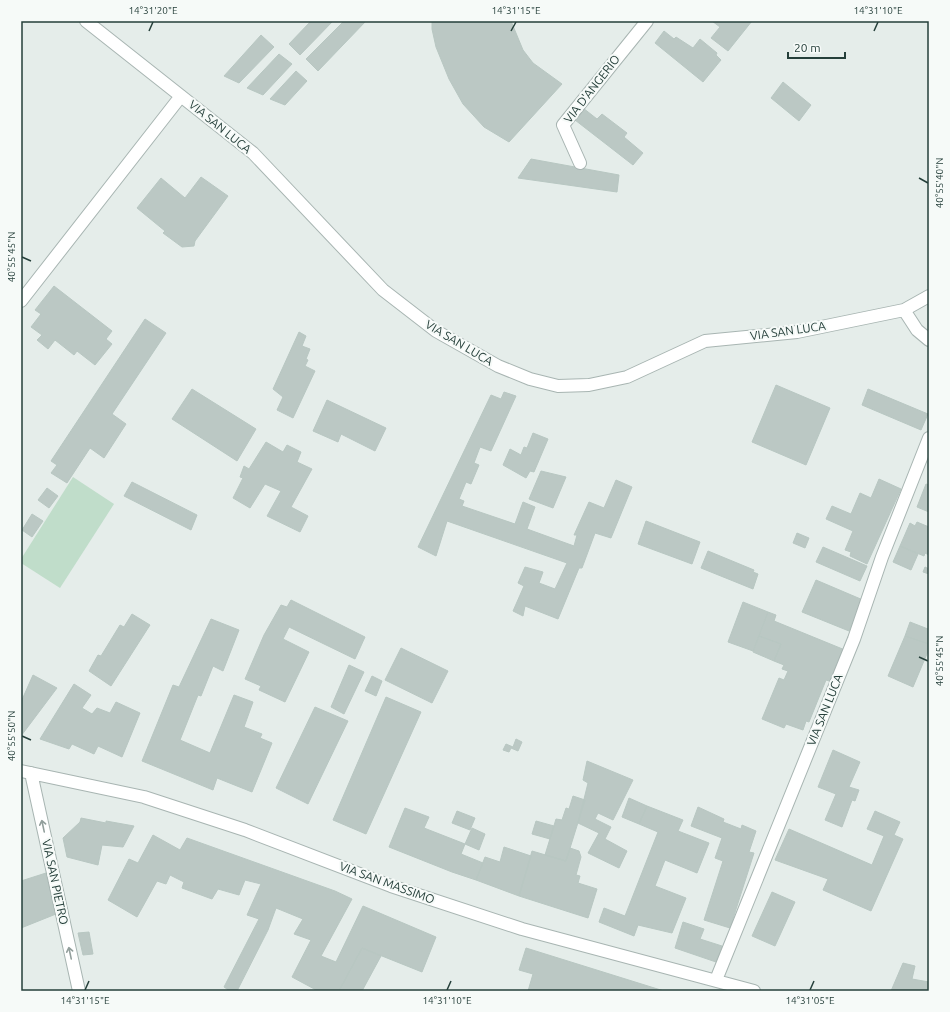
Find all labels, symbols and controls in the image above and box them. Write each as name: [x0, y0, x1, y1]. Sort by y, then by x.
text: 14°31'20"E: [128, 5, 178, 16]
text: 14°31'15"E: [491, 5, 541, 16]
text: 14°31'10"E: [853, 5, 903, 16]
scale bar: [788, 34, 845, 60]
text: 20 m: [794, 41, 821, 54]
street label: VIA D'ANGERIO: [561, 52, 622, 125]
street label: VIA SAN LUCA: [187, 98, 254, 156]
text: 40°55'40"N: [934, 158, 945, 208]
text: 40°55'45"N: [6, 232, 17, 282]
street label: VIA SAN LUCA: [423, 317, 495, 368]
street label: VIA SAN LUCA: [749, 319, 827, 342]
text: 40°55'45"N: [934, 636, 945, 686]
street label: VIA SAN LUCA: [804, 672, 845, 748]
text: 40°55'50"N: [6, 711, 17, 761]
one-way arrow: [38, 820, 46, 833]
street label: VIA SAN PIETRO: [40, 838, 71, 926]
street label: VIA SAN MASSIMO: [338, 859, 437, 906]
one-way arrow: [66, 947, 74, 960]
text: 14°31'15"E: [60, 995, 110, 1006]
text: 14°31'10"E: [422, 995, 472, 1006]
text: 14°31'05"E: [785, 995, 835, 1006]

